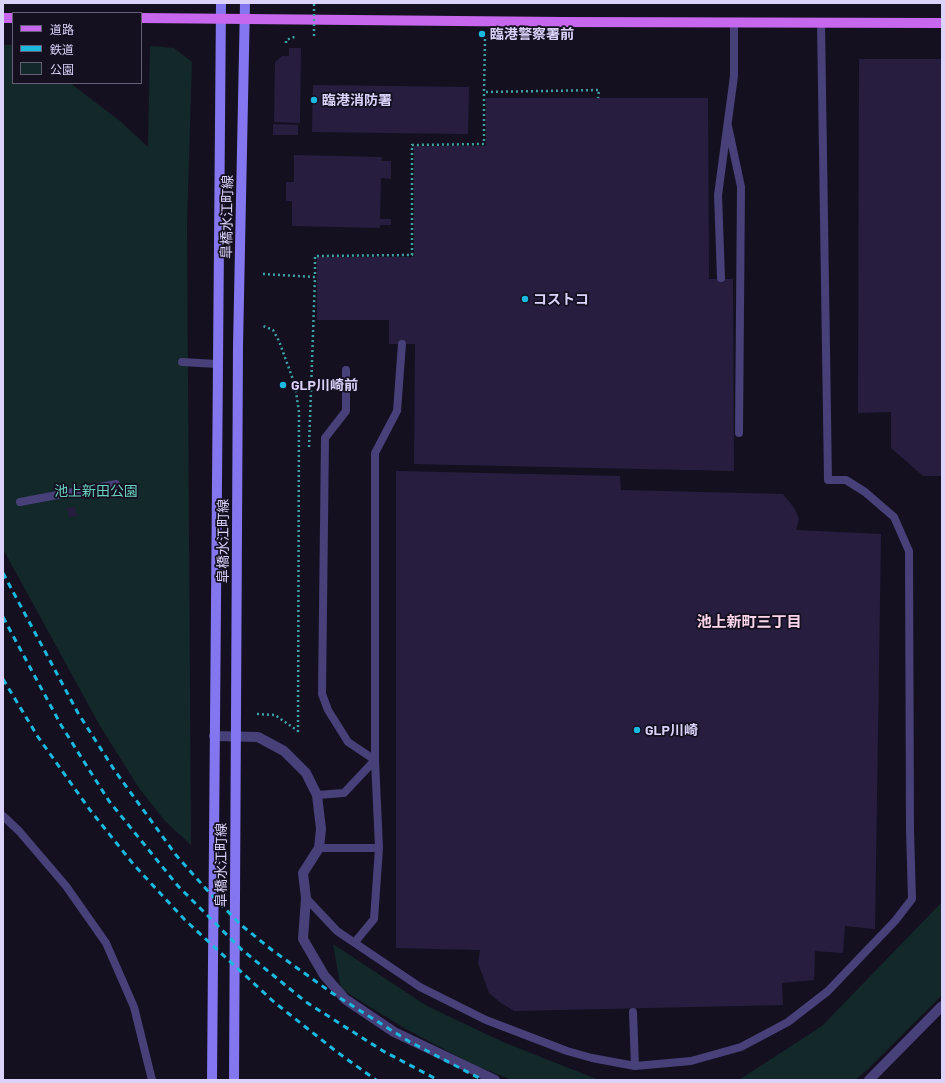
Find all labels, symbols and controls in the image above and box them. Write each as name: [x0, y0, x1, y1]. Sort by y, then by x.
legend: [12, 12, 142, 84]
text: 道路: [50, 22, 74, 36]
place label: 臨港警察署前: [490, 26, 574, 42]
marker: 臨港警察署前: [477, 29, 487, 39]
text: 鉄道: [50, 42, 74, 56]
text: 公園: [50, 62, 74, 76]
place label: 臨港消防署: [322, 92, 392, 108]
marker: 臨港消防署: [309, 95, 319, 105]
street label: 皐橋水江町線: [218, 175, 236, 259]
place label: コストコ: [533, 291, 589, 307]
marker: コストコ: [520, 294, 530, 304]
place label: GLP川崎前: [291, 377, 358, 393]
marker: GLP川崎前: [278, 380, 288, 390]
park label: 池上新田公園: [54, 483, 138, 499]
street label: 皐橋水江町線: [215, 499, 231, 583]
district label: 池上新町三丁目: [697, 613, 801, 631]
place label: GLP川崎: [645, 722, 698, 738]
marker: GLP川崎: [632, 725, 642, 735]
street label: 皐橋水江町線: [213, 823, 229, 907]

